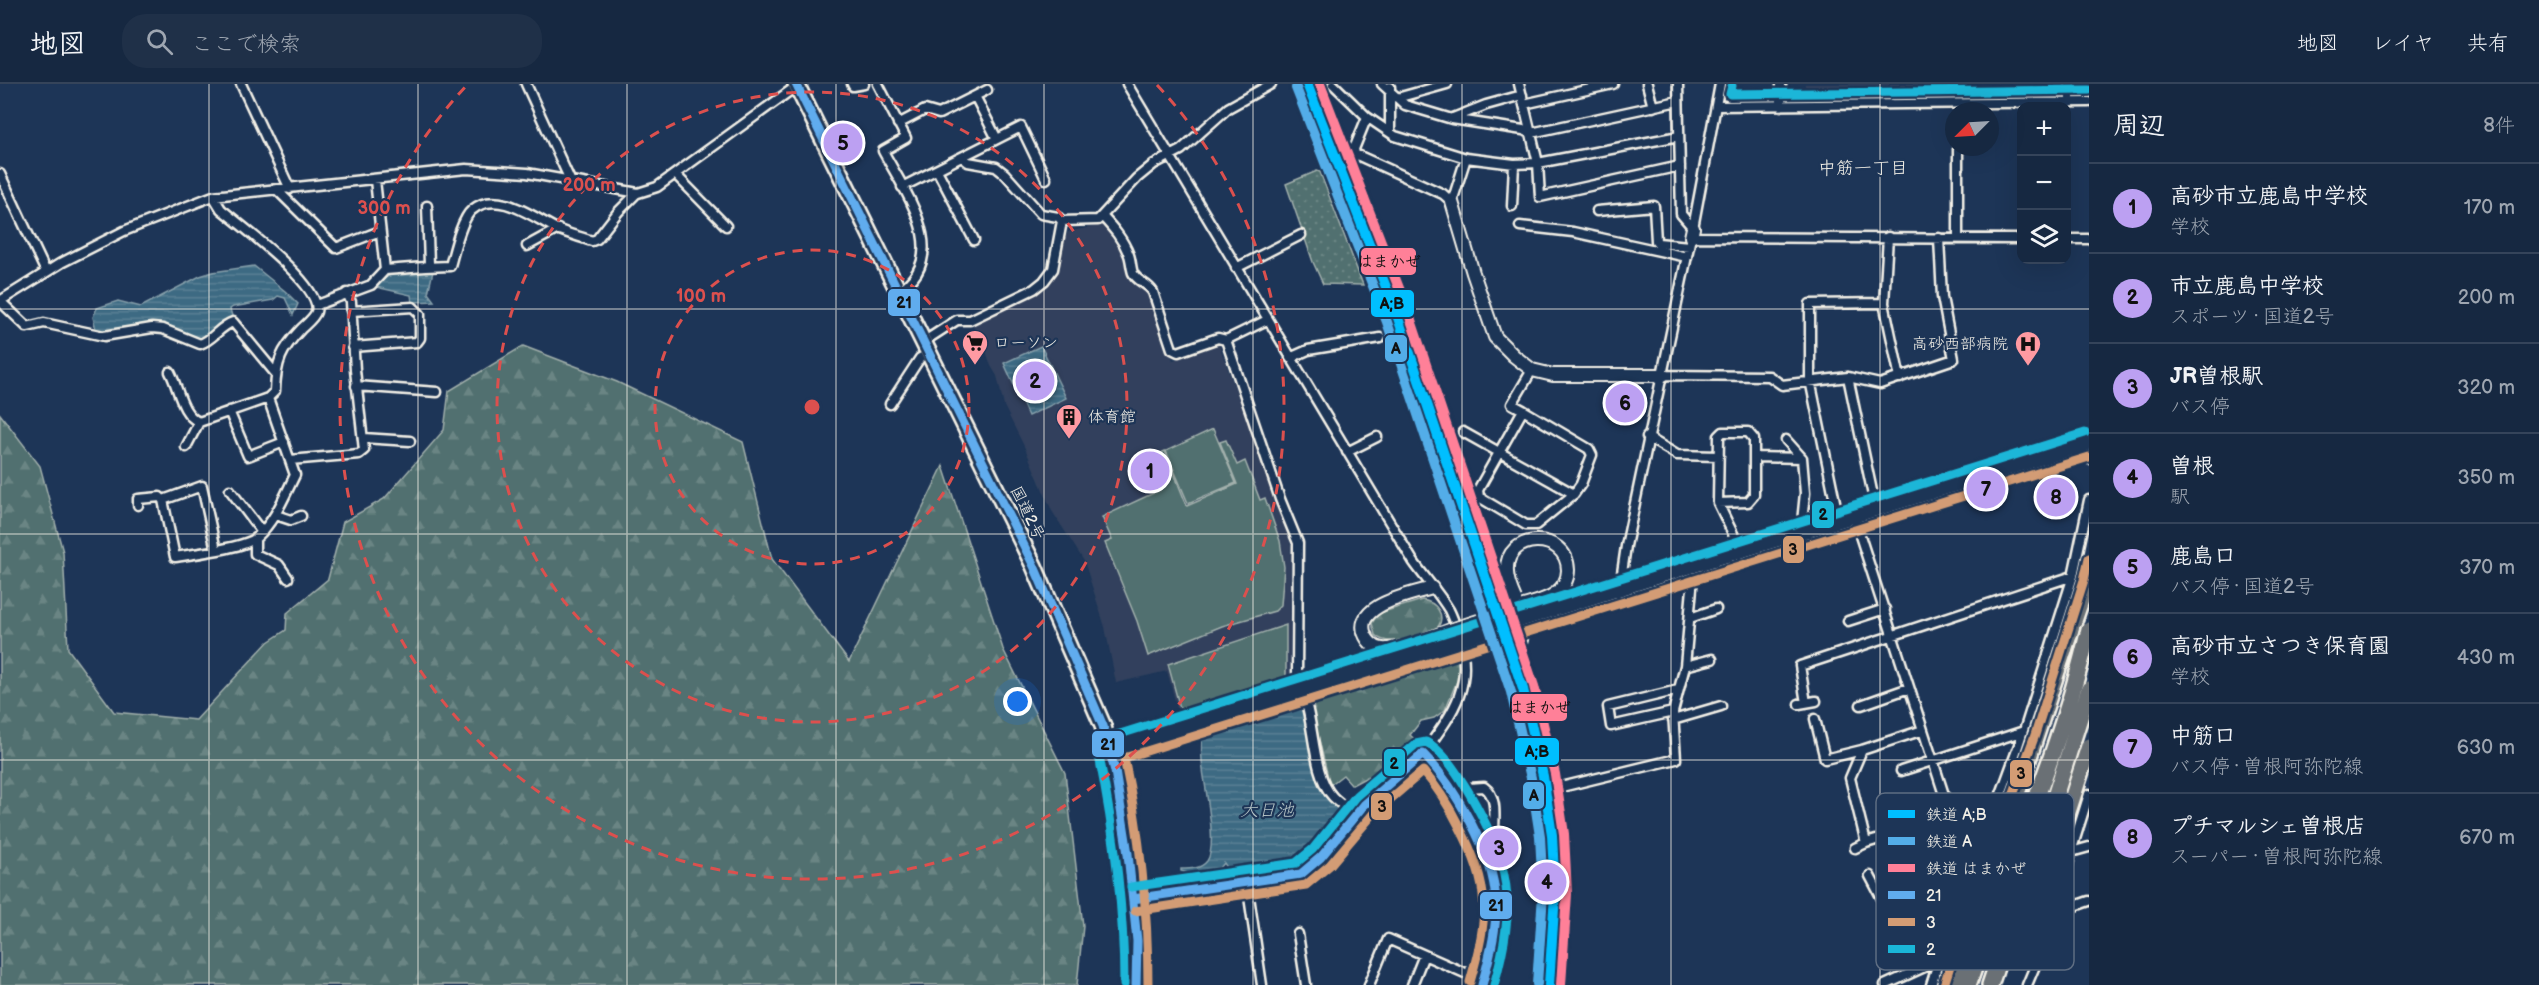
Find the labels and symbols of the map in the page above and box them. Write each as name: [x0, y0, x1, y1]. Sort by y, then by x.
north arrow: [1945, 102, 1999, 156]
pin: 5: [824, 120, 862, 166]
district label: 中筋一丁目: [1818, 158, 1908, 179]
text: 200 m: [562, 175, 616, 196]
text: 300 m: [357, 198, 411, 219]
line badge: はまかぜ: [1360, 247, 1417, 276]
text: はまかぜ: [1357, 253, 1421, 272]
text: 100 m: [676, 286, 726, 307]
line badge: 21: [887, 288, 921, 317]
line badge: A;B: [1370, 289, 1415, 318]
text: 21: [896, 294, 912, 313]
text: A;B: [1379, 295, 1404, 314]
supermarket icon: ローソン: [960, 328, 990, 366]
hospital icon: 高砂西部病院: [2013, 329, 2043, 367]
place label: ローソン: [994, 334, 1058, 353]
line badge: A: [1384, 334, 1408, 363]
place label: 高砂西部病院: [1912, 335, 2008, 354]
text: A: [1390, 340, 1401, 359]
pin: 2: [1016, 358, 1054, 404]
pin: 6: [1606, 380, 1644, 426]
centre of rings: [802, 397, 822, 417]
building icon: 体育館: [1054, 402, 1084, 440]
place label: 体育館: [1088, 408, 1136, 427]
pin: 1: [1130, 448, 1170, 494]
pin: 7: [1966, 466, 2006, 512]
pin: 8: [2036, 474, 2076, 520]
street label: 国道2号: [1006, 483, 1048, 543]
line badge: 2: [1811, 500, 1835, 529]
text: 2: [1818, 506, 1828, 525]
line badge: 3: [1782, 535, 1805, 564]
text: 3: [1788, 541, 1798, 560]
your location: [1003, 687, 1032, 716]
line badge: はまかぜ: [1511, 693, 1568, 722]
text: はまかぜ: [1507, 699, 1571, 718]
line badge: 21: [1091, 730, 1125, 758]
text: 21: [1100, 736, 1116, 755]
line badge: A;B: [1514, 737, 1560, 766]
text: A;B: [1524, 743, 1549, 762]
line badge: 2: [1383, 748, 1406, 777]
text: 2: [1389, 755, 1399, 774]
line badge: 3: [2009, 759, 2033, 788]
text: 3: [2016, 765, 2026, 784]
line badge: A: [1522, 781, 1545, 810]
text: A: [1528, 787, 1539, 806]
line badge: 3: [1370, 792, 1393, 821]
legend: [1876, 793, 2074, 970]
text: 3: [1377, 798, 1387, 817]
water label: 大日池: [1240, 800, 1295, 821]
text: 鉄道 A;B: [1926, 806, 1986, 825]
pin: 3: [1480, 826, 1518, 870]
text: 鉄道 A: [1926, 833, 1972, 852]
pin: 4: [1528, 860, 1566, 904]
text: 鉄道 はまかぜ: [1926, 860, 2026, 879]
text: 21: [1926, 887, 1941, 906]
line badge: 21: [1479, 891, 1513, 920]
text: 21: [1488, 897, 1504, 916]
text: 3: [1926, 914, 1936, 933]
text: 2: [1926, 941, 1936, 960]

